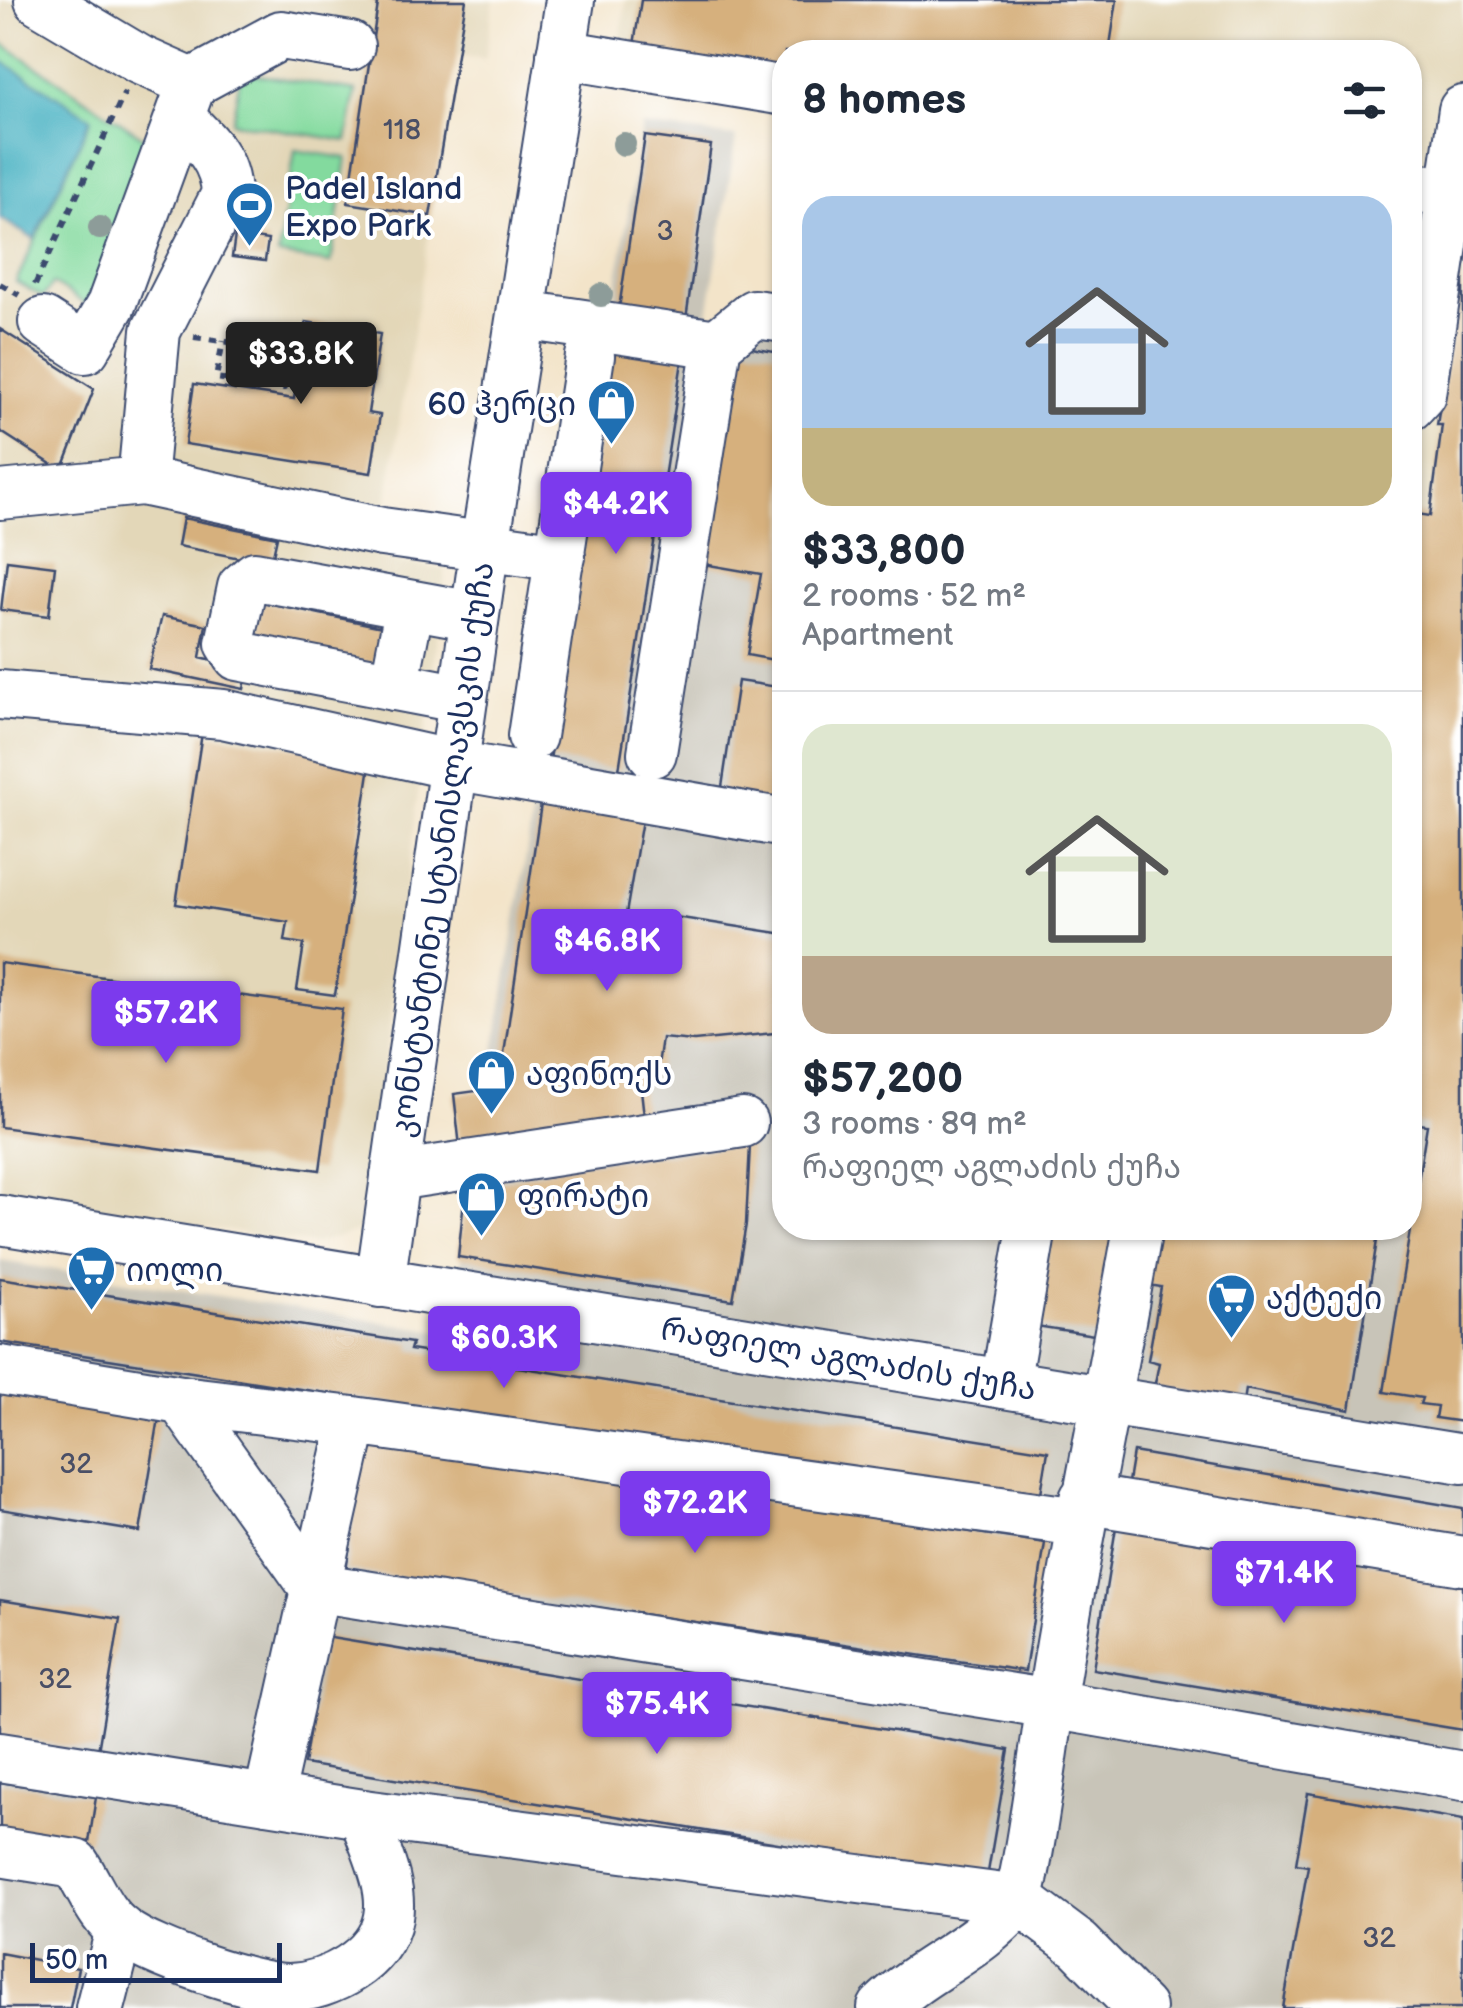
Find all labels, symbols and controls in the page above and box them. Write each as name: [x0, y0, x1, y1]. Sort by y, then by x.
icon: filters: [1337, 73, 1392, 128]
text: 8 homes: [802, 75, 966, 126]
house number: 118: [383, 114, 421, 147]
place label: Padel Island Expo Park: [285, 170, 462, 246]
sports icon: Padel Island Expo Park: [224, 180, 276, 248]
house number: 3: [656, 215, 674, 248]
icon: home: [1007, 261, 1187, 441]
pin: $33.8K: [220, 322, 382, 407]
text: $33.8K: [248, 335, 354, 374]
shop icon: 60 ჰერცი: [585, 378, 637, 446]
place label: 60 ჰერცი: [427, 386, 576, 425]
pin: $44.2K: [535, 472, 697, 557]
text: $44.2K: [563, 485, 669, 524]
text: $33,800: [802, 526, 966, 577]
street label: კონსტანტინე სტანისლავსკის ქუჩა: [383, 559, 503, 1140]
text: 2 rooms · 52 m²: [802, 577, 1026, 616]
text: Apartment: [802, 616, 953, 655]
icon: home: [1007, 789, 1187, 969]
pin: $46.8K: [526, 909, 688, 994]
text: $46.8K: [553, 922, 661, 961]
pin: $57.2K: [85, 981, 247, 1066]
text: $57.2K: [113, 994, 219, 1033]
shop icon: აფინოქს: [465, 1048, 517, 1116]
text: $57,200: [802, 1054, 963, 1105]
place label: აფინოქს: [526, 1056, 672, 1095]
text: 3 rooms · 89 m²: [802, 1105, 1027, 1144]
text: რაფიელ აგლაძის ქუჩა: [802, 1149, 1181, 1188]
shop icon: ფირატი: [456, 1170, 508, 1238]
place label: ფირატი: [517, 1178, 649, 1217]
supermarket icon: იოლი: [65, 1244, 117, 1312]
place label: იოლი: [126, 1252, 223, 1291]
supermarket icon: აქტექი: [1205, 1272, 1257, 1340]
place label: აქტექი: [1266, 1280, 1382, 1319]
pin: $60.3K: [423, 1306, 585, 1391]
street label: რაფიელ აგლაძის ქუჩა: [658, 1310, 1039, 1410]
text: $60.3K: [450, 1319, 558, 1358]
house number: 32: [59, 1448, 93, 1481]
pin: $72.2K: [614, 1471, 776, 1556]
text: $72.2K: [642, 1484, 748, 1523]
pin: $71.4K: [1203, 1541, 1365, 1626]
text: $71.4K: [1234, 1554, 1334, 1593]
house number: 32: [38, 1663, 72, 1696]
pin: $75.4K: [576, 1672, 738, 1757]
text: $75.4K: [605, 1685, 709, 1724]
house number: 32: [1362, 1922, 1396, 1955]
scale bar: [30, 1938, 282, 1982]
text: 50 m: [45, 1944, 108, 1977]

